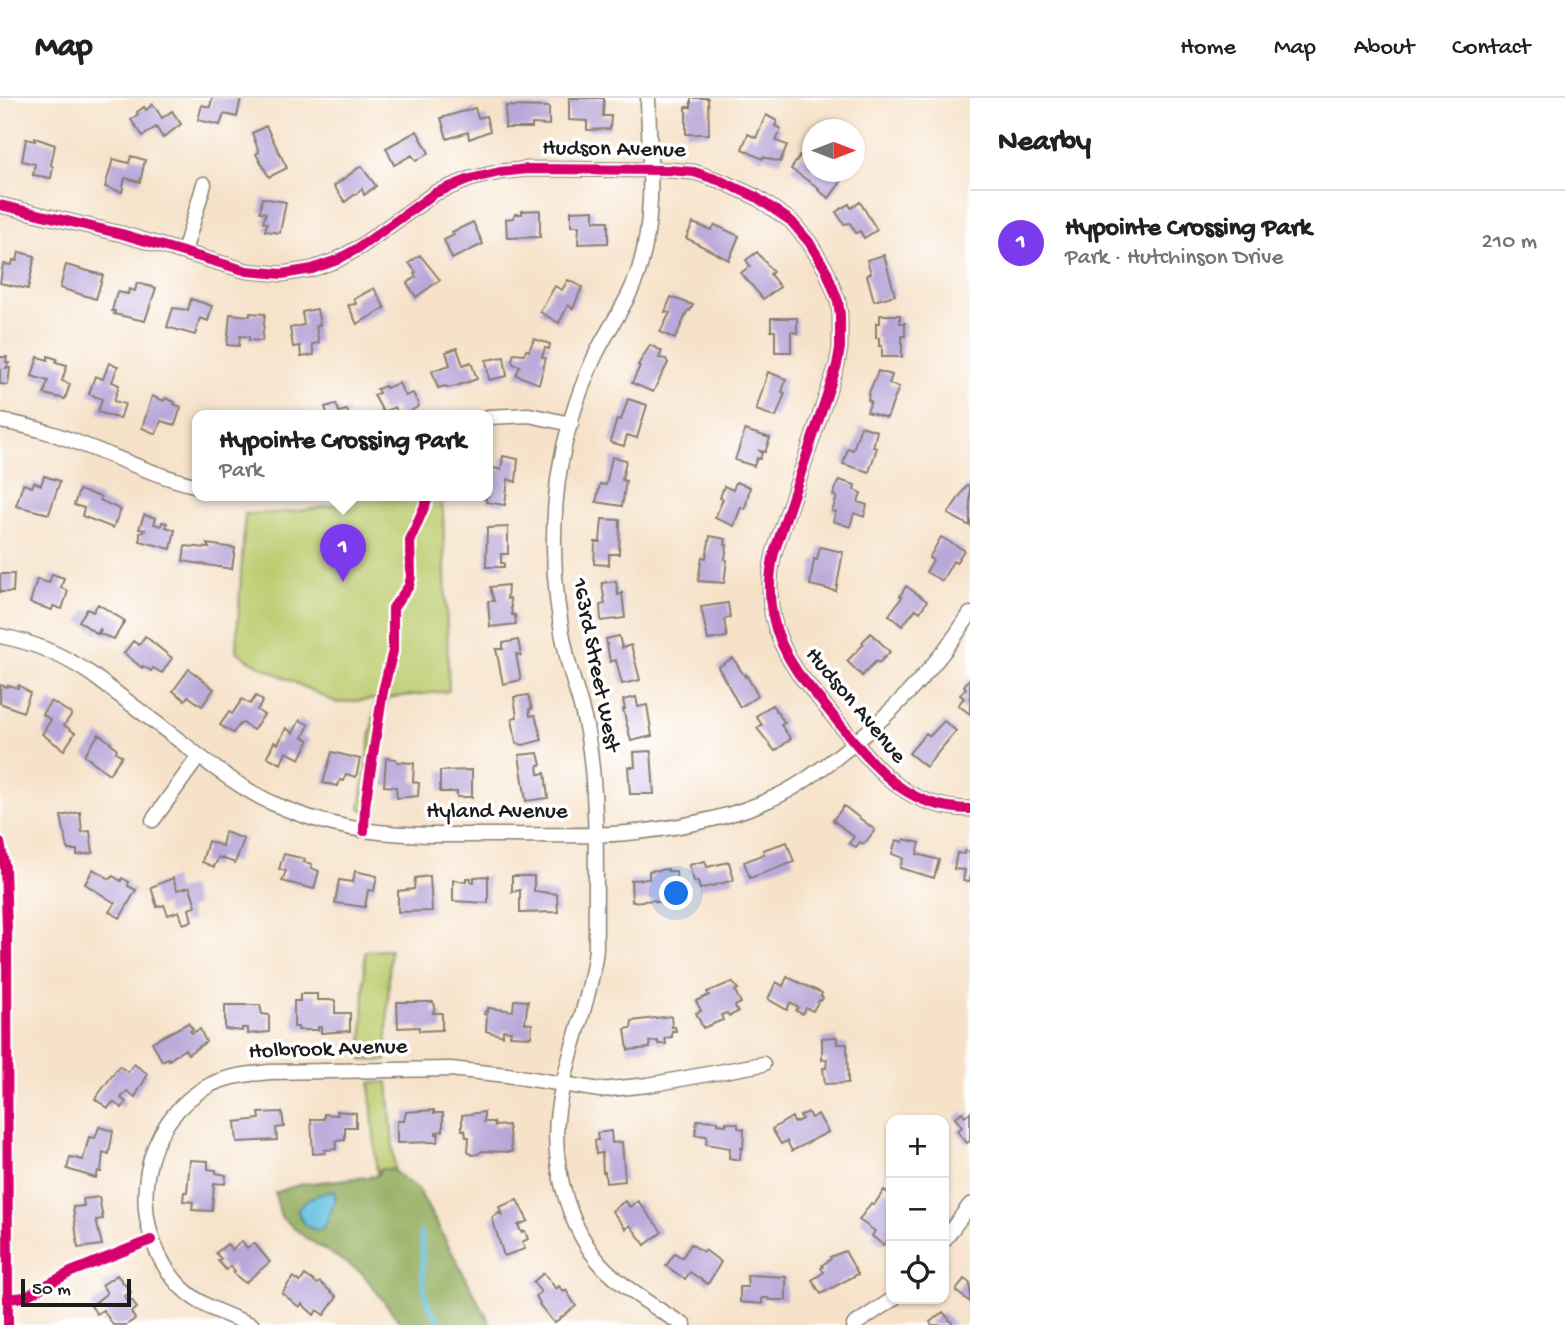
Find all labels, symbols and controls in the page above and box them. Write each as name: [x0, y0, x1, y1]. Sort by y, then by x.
text: Map: [35, 29, 92, 67]
text: Home: [1180, 34, 1236, 63]
text: Map: [1274, 34, 1316, 63]
text: About: [1354, 34, 1414, 63]
text: Contact: [1452, 34, 1530, 63]
north arrow: [802, 119, 865, 182]
text: Nearby: [998, 126, 1091, 161]
street label: Hudson Avenue: [542, 135, 687, 165]
text: Hypointe Crossing Park: [1065, 214, 1312, 245]
text: 1: [1016, 229, 1026, 256]
text: 210 m: [1482, 229, 1537, 256]
text: Park · Hutchinson Drive: [1065, 245, 1283, 272]
popup: [192, 410, 493, 501]
text: Hypointe Crossing Park: [219, 427, 466, 458]
text: Park: [219, 458, 263, 485]
pin: 1: [320, 524, 366, 582]
street label: 163rd Street West: [565, 575, 625, 756]
street label: Hudson Avenue: [799, 642, 912, 770]
street label: Hyland Avenue: [426, 799, 569, 826]
your location: [659, 876, 693, 910]
street label: Holbrook Avenue: [248, 1034, 409, 1066]
map controls: [886, 1115, 949, 1304]
button: +: [886, 1115, 949, 1178]
button: −: [886, 1178, 949, 1241]
button: locate: [886, 1241, 949, 1304]
scale bar: [21, 1276, 131, 1308]
text: 50 m: [32, 1279, 71, 1302]

